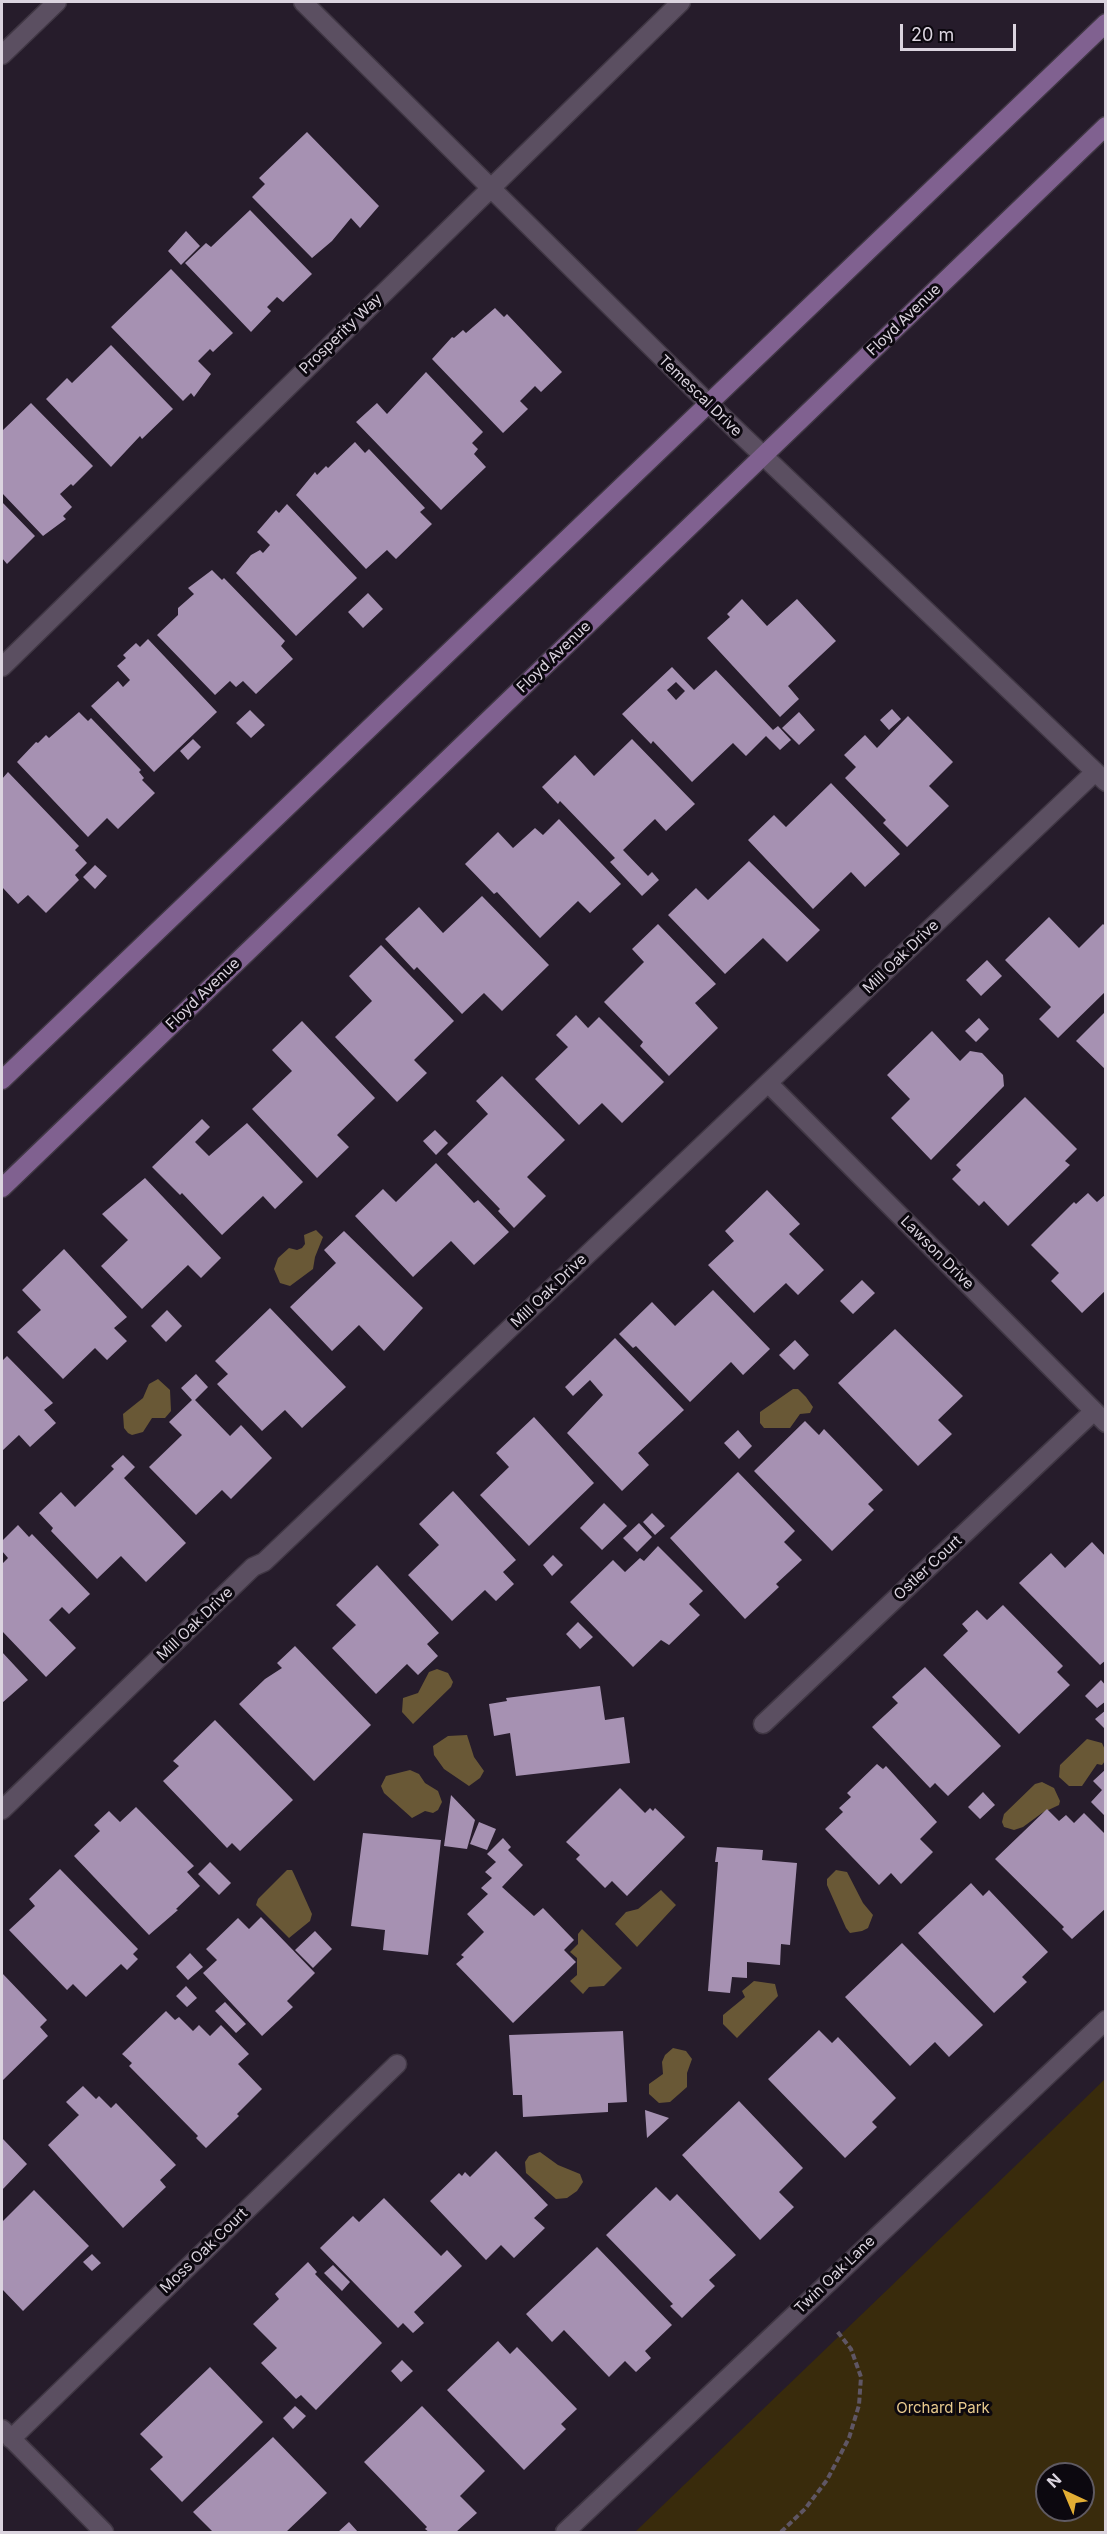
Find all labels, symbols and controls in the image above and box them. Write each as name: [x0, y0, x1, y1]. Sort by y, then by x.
scale bar: [903, 12, 1018, 50]
text: 20 m: [911, 24, 954, 45]
street label: Floyd Avenue: [863, 280, 945, 360]
street label: Prosperity Way: [296, 290, 386, 378]
street label: Temescal Drive: [654, 352, 746, 440]
street label: Floyd Avenue: [513, 617, 595, 697]
street label: Mill Oak Drive: [859, 916, 943, 998]
street label: Floyd Avenue: [162, 954, 244, 1034]
street label: Lawson Drive: [897, 1213, 977, 1293]
street label: Mill Oak Drive: [507, 1250, 591, 1332]
street label: Ostler Court: [890, 1532, 966, 1604]
street label: Mill Oak Drive: [153, 1583, 237, 1665]
street label: Moss Oak Court: [157, 2205, 251, 2297]
street label: Twin Oak Lane: [791, 2232, 879, 2318]
park label: Orchard Park: [896, 2399, 990, 2417]
north arrow: [1035, 2462, 1095, 2522]
text: N: [1043, 2469, 1065, 2492]

